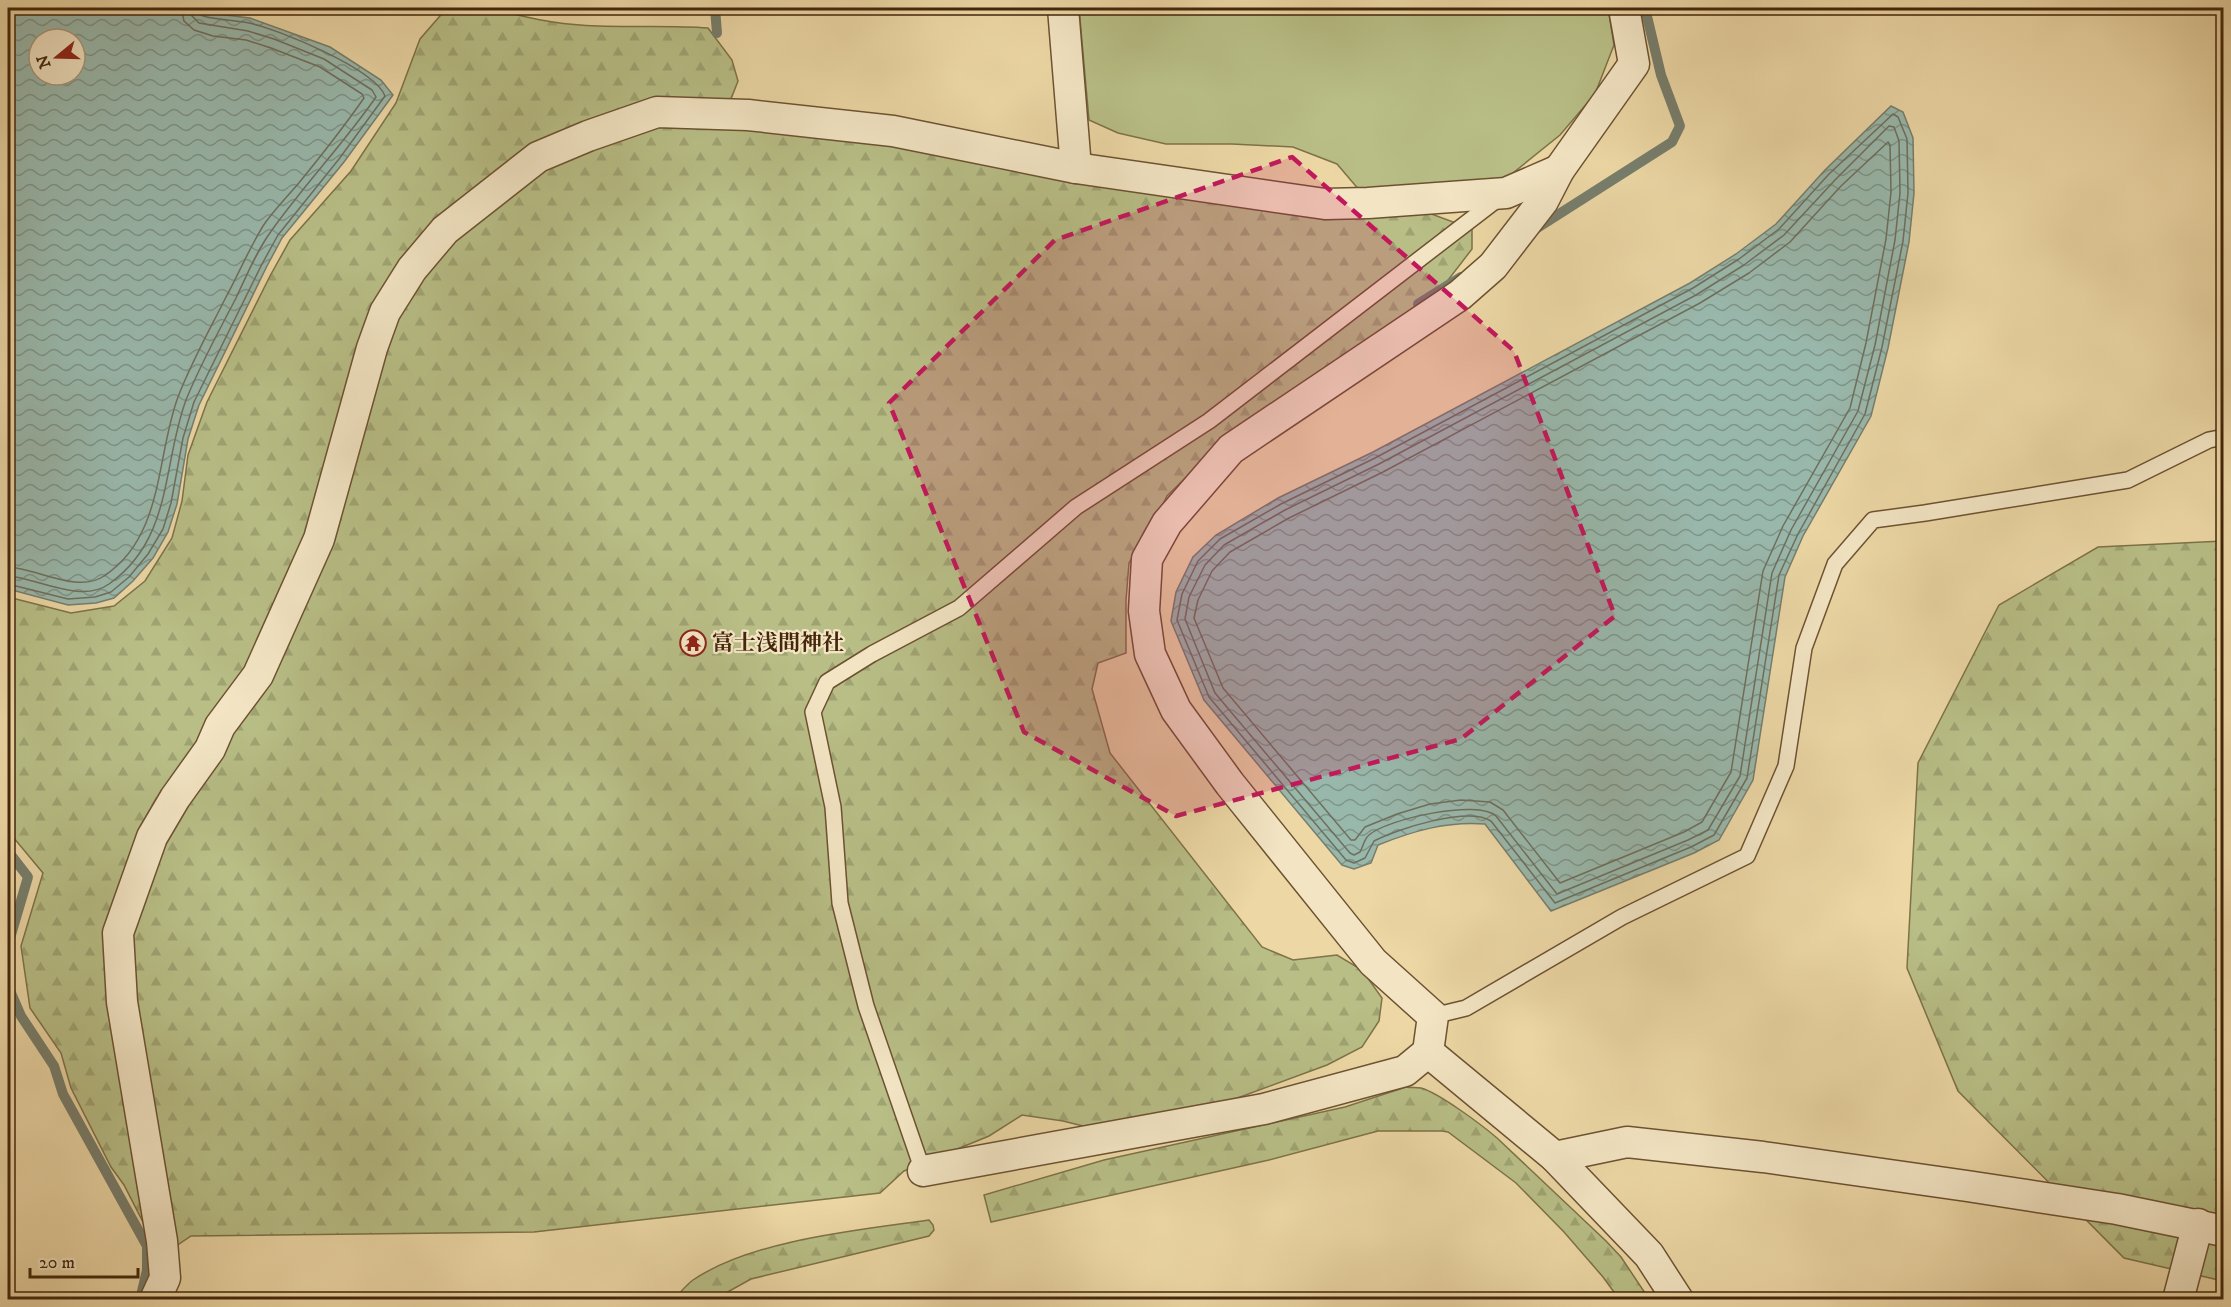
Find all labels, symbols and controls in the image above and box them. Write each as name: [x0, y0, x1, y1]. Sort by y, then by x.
north arrow: [27, 27, 87, 87]
text: N: [32, 52, 55, 71]
temple icon: 富士浅間神社: [678, 628, 708, 658]
place label: 富士浅間神社: [712, 630, 844, 657]
scale bar: [30, 1241, 138, 1279]
text: 20 m: [39, 1252, 75, 1274]

